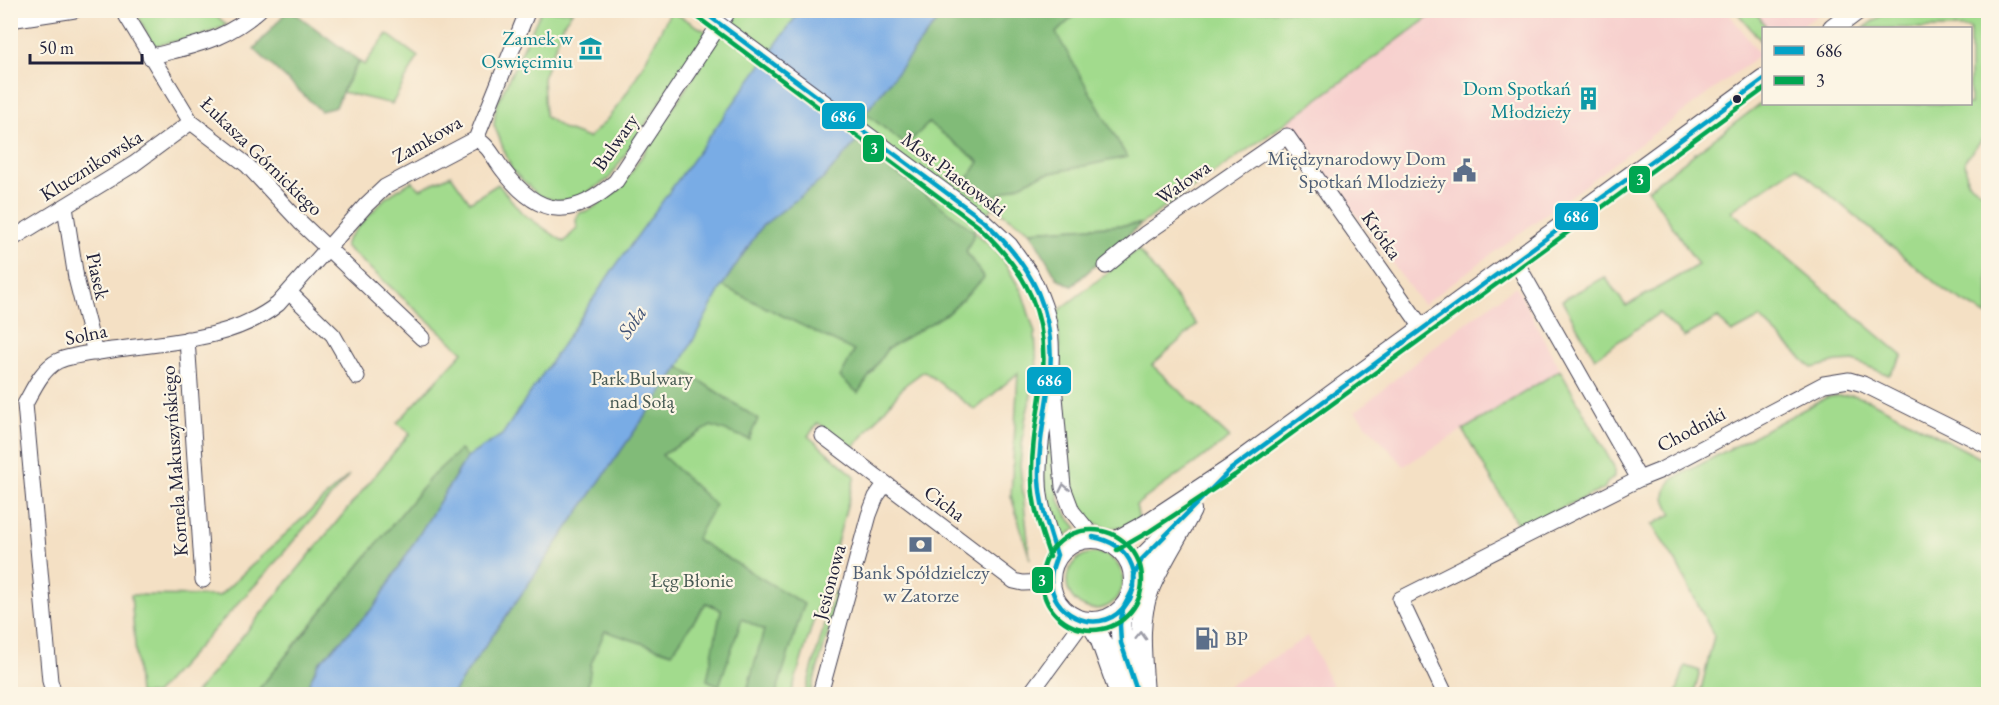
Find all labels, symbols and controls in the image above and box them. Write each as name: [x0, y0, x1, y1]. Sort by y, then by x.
place label: Zamek w Oswięcimiu: [481, 25, 573, 74]
scale bar: [30, 27, 142, 65]
legend: [1762, 27, 1972, 105]
text: 50 m: [39, 36, 74, 59]
museum icon: Zamek w Oswięcimiu: [578, 36, 604, 62]
text: 686: [1816, 39, 1842, 62]
text: 3: [1816, 69, 1825, 92]
place label: Dom Spotkań Młodzieży: [1463, 75, 1571, 124]
building icon: Dom Spotkań Młodzieży: [1576, 86, 1602, 112]
street label: Łukasza Górnickiego: [195, 91, 329, 221]
unlabelled marker: [1731, 93, 1743, 105]
line badge: 686: [821, 102, 866, 130]
text: 686: [830, 106, 856, 127]
street label: Bulwary: [586, 108, 644, 176]
street label: Zamkowa: [388, 109, 466, 169]
street label: Klucznikowska: [35, 123, 147, 207]
street label: Most Piastowski: [896, 126, 1012, 222]
line badge: 3: [862, 134, 885, 163]
text: 3: [870, 138, 878, 159]
place label: Międzynarodowy Dom Spotkań Mlodzieży: [1267, 145, 1446, 194]
street label: Wałowa: [1151, 154, 1215, 210]
public building icon: Międzynarodowy Dom Spotkań Mlodzieży: [1451, 157, 1477, 183]
line badge: 3: [1628, 165, 1651, 194]
text: 3: [1636, 169, 1644, 190]
line badge: 686: [1554, 202, 1599, 231]
street label: Krótka: [1356, 205, 1408, 265]
text: 686: [1563, 206, 1589, 227]
street label: Piasek: [80, 250, 116, 303]
water label: Soła: [610, 300, 652, 344]
street label: Solna: [63, 317, 109, 351]
street label: Kornela Makuszyńskiego: [154, 365, 194, 557]
park label: Park Bulwary nad Sołą: [591, 365, 693, 414]
line badge: 686: [1026, 366, 1072, 395]
text: 686: [1036, 370, 1062, 391]
street label: Chodniki: [1652, 400, 1730, 458]
street label: Cicha: [919, 479, 971, 527]
one-way arrow: [1058, 483, 1071, 493]
bank icon: Bank Spółdzielczy w Zatorze: [908, 532, 934, 558]
street label: Jesionowa: [806, 541, 852, 625]
place label: Bank Spółdzielczy w Zatorze: [852, 559, 990, 608]
line badge: 3: [1031, 566, 1054, 594]
park label: Łęg Błonie: [651, 567, 733, 593]
text: 3: [1038, 570, 1046, 591]
fuel station icon: BP: [1194, 625, 1220, 651]
place label: BP: [1225, 625, 1248, 651]
one-way arrow: [1135, 632, 1148, 641]

